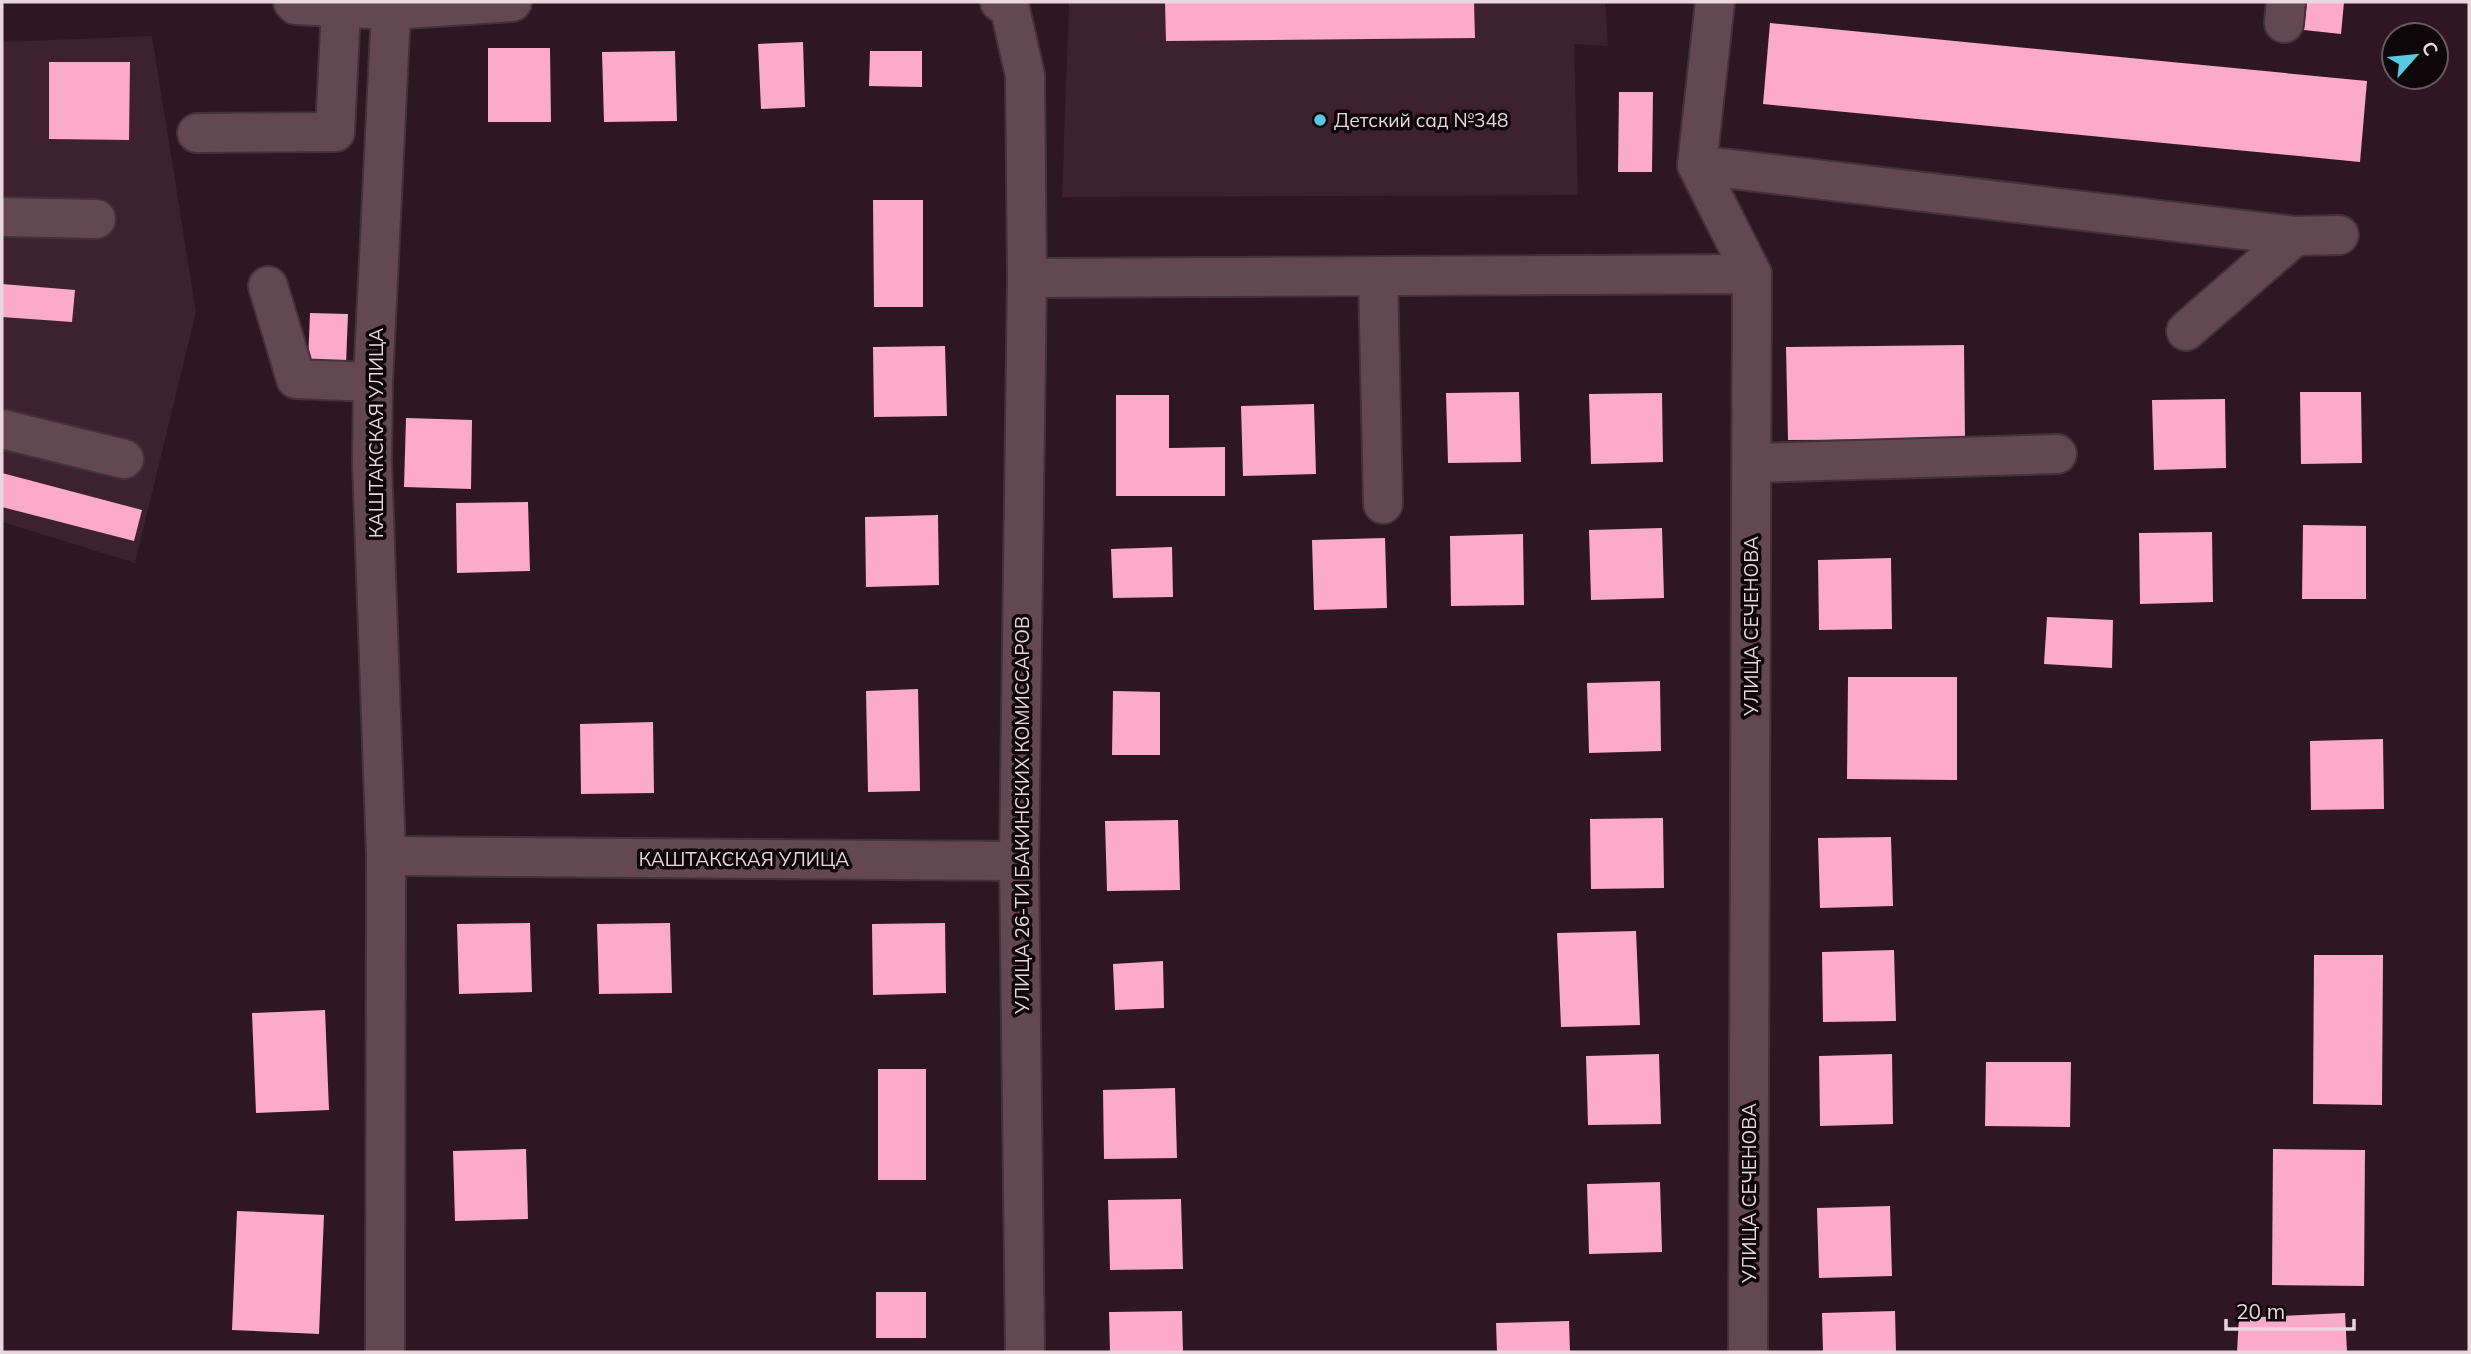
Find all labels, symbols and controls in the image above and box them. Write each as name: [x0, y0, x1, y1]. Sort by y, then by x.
north arrow: [2380, 21, 2450, 91]
text: С: [2417, 37, 2444, 60]
place label: Детский сад №348: [1334, 108, 1508, 132]
marker: Детский сад №348: [1312, 112, 1328, 128]
street label: КАШТАКСКАЯ УЛИЦА: [364, 328, 388, 538]
street label: УЛИЦА СЕЧЕНОВА: [1739, 536, 1763, 717]
street label: УЛИЦА 26-ТИ БАКИНСКИХ КОМИССАРОВ: [1010, 616, 1034, 1015]
street label: КАШТАКСКАЯ УЛИЦА: [639, 847, 849, 871]
street label: УЛИЦА СЕЧЕНОВА: [1737, 1103, 1761, 1284]
scale bar: [2226, 1288, 2354, 1332]
text: 20 m: [2236, 1298, 2285, 1324]

